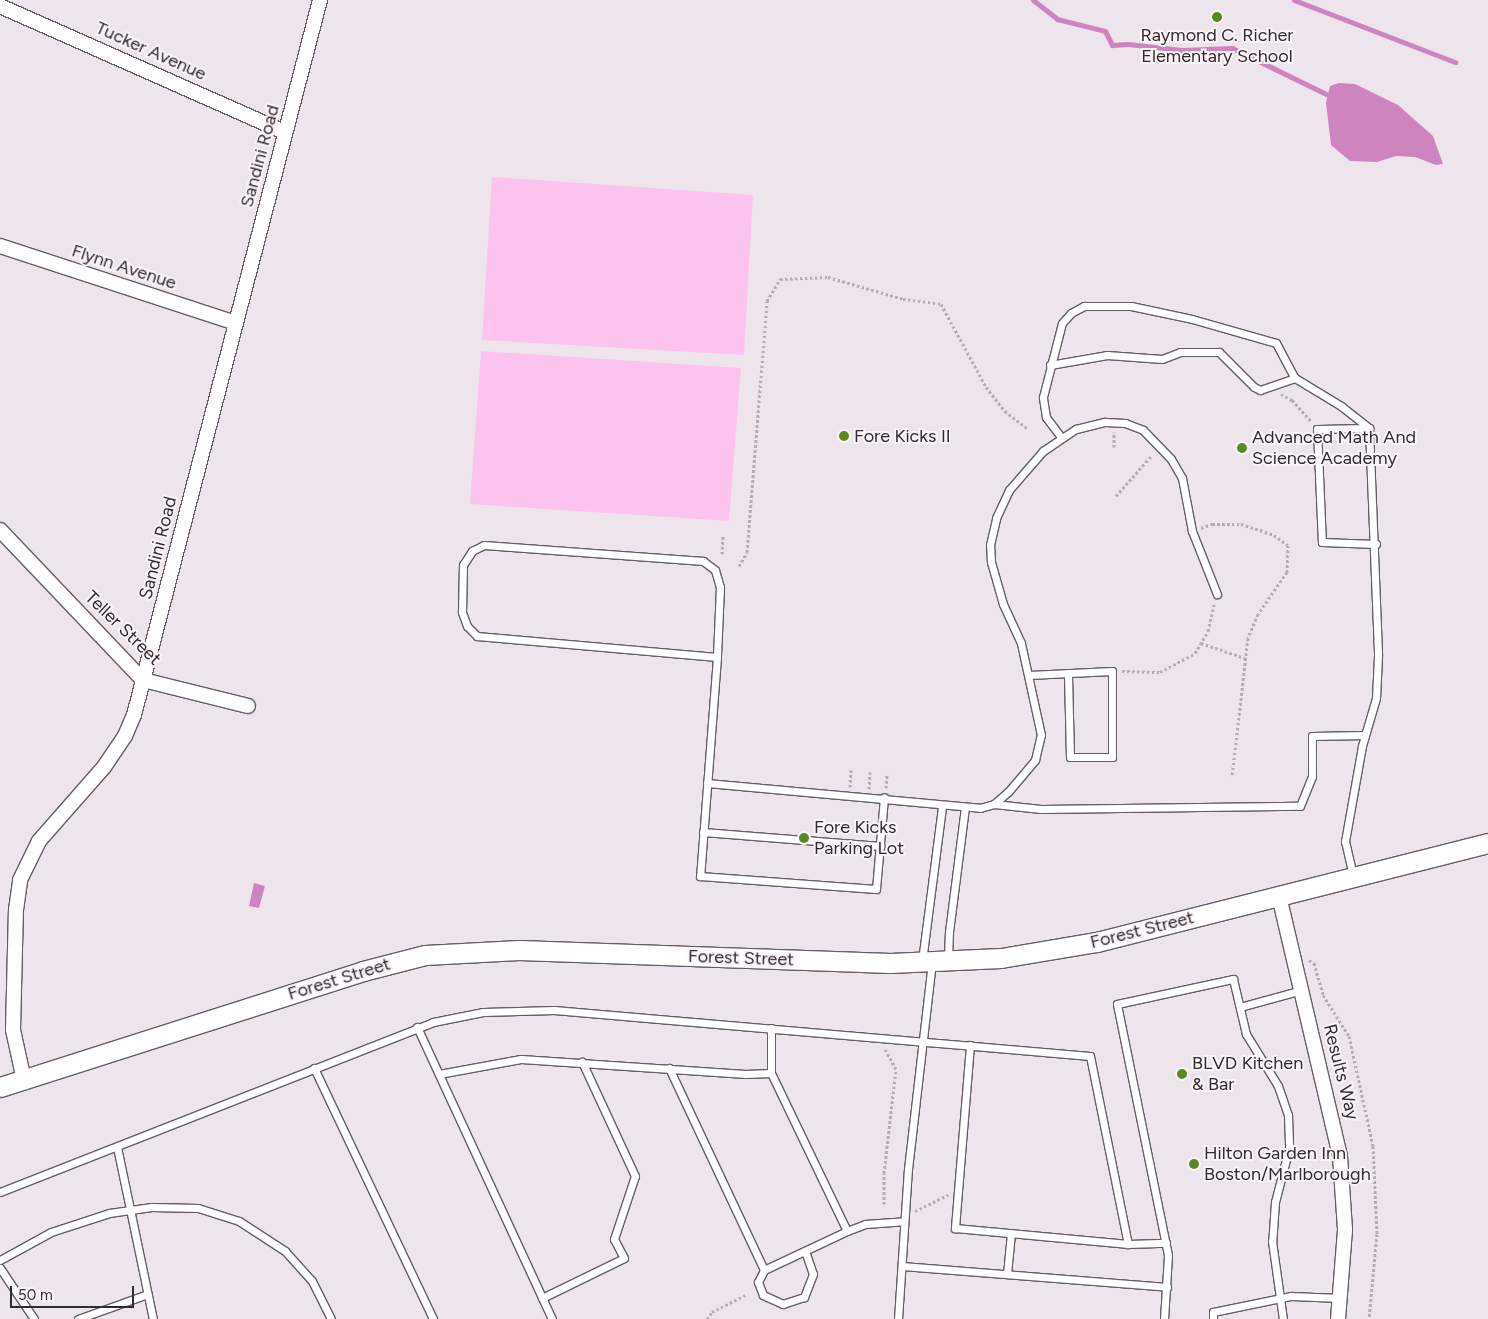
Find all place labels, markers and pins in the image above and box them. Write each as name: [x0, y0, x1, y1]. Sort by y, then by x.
marker: Raymond C. Richer Elementary School: [1211, 11, 1223, 23]
place label: Raymond C. Richer Elementary School: [1141, 25, 1293, 68]
place label: Fore Kicks II: [854, 425, 951, 447]
place label: Advanced Math And Science Academy: [1252, 427, 1416, 469]
marker: Fore Kicks II: [838, 430, 850, 442]
marker: Advanced Math And Science Academy: [1236, 442, 1248, 454]
place label: Fore Kicks Parking Lot: [814, 817, 904, 860]
marker: Fore Kicks Parking Lot: [798, 832, 810, 844]
place label: BLVD Kitchen & Bar: [1192, 1053, 1303, 1096]
marker: BLVD Kitchen & Bar: [1176, 1068, 1188, 1080]
place label: Hilton Garden Inn Boston/Marlborough: [1204, 1143, 1371, 1186]
marker: Hilton Garden Inn Boston/Marlborough: [1188, 1158, 1200, 1170]

